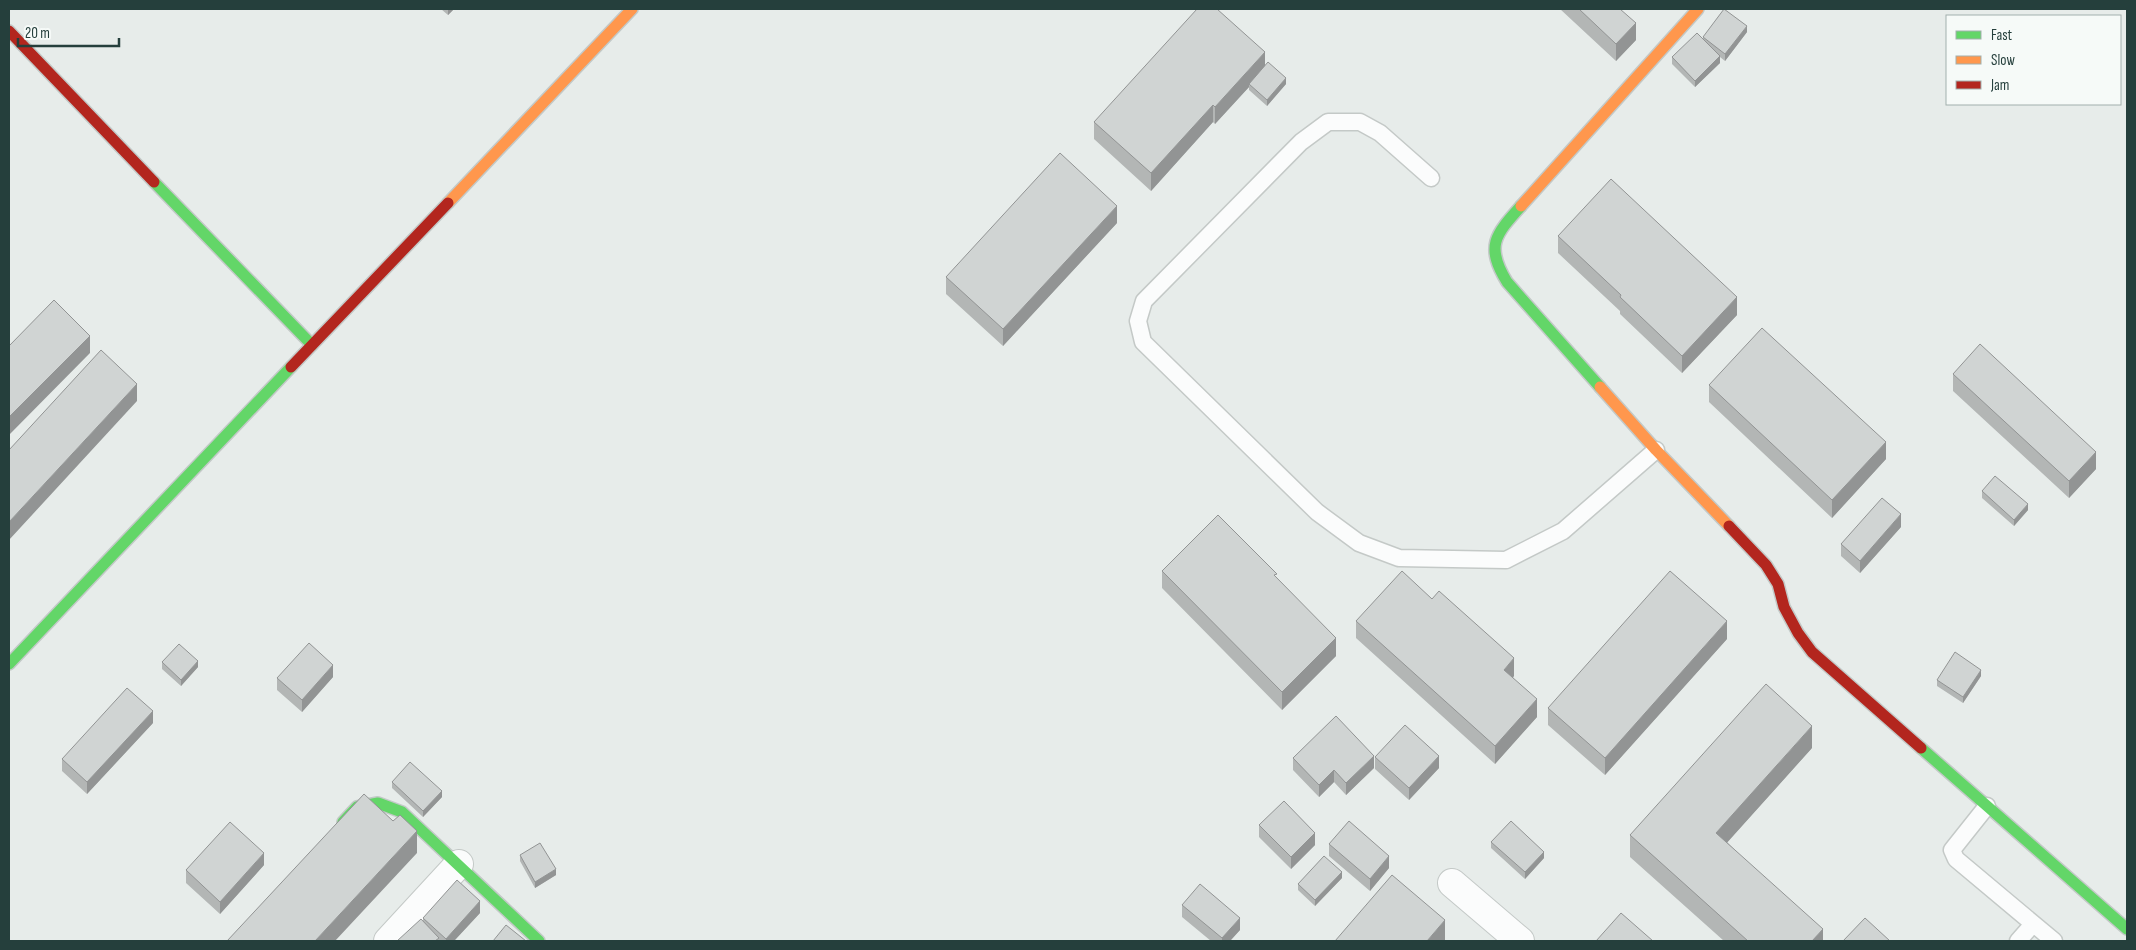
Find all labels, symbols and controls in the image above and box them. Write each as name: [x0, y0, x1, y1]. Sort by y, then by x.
scale bar: [18, 15, 119, 47]
legend: [1946, 15, 2121, 105]
text: 20 m: [25, 24, 50, 43]
text: Fast: [1991, 26, 2013, 45]
text: Slow: [1991, 51, 2015, 70]
text: Jam: [1990, 76, 2009, 95]

